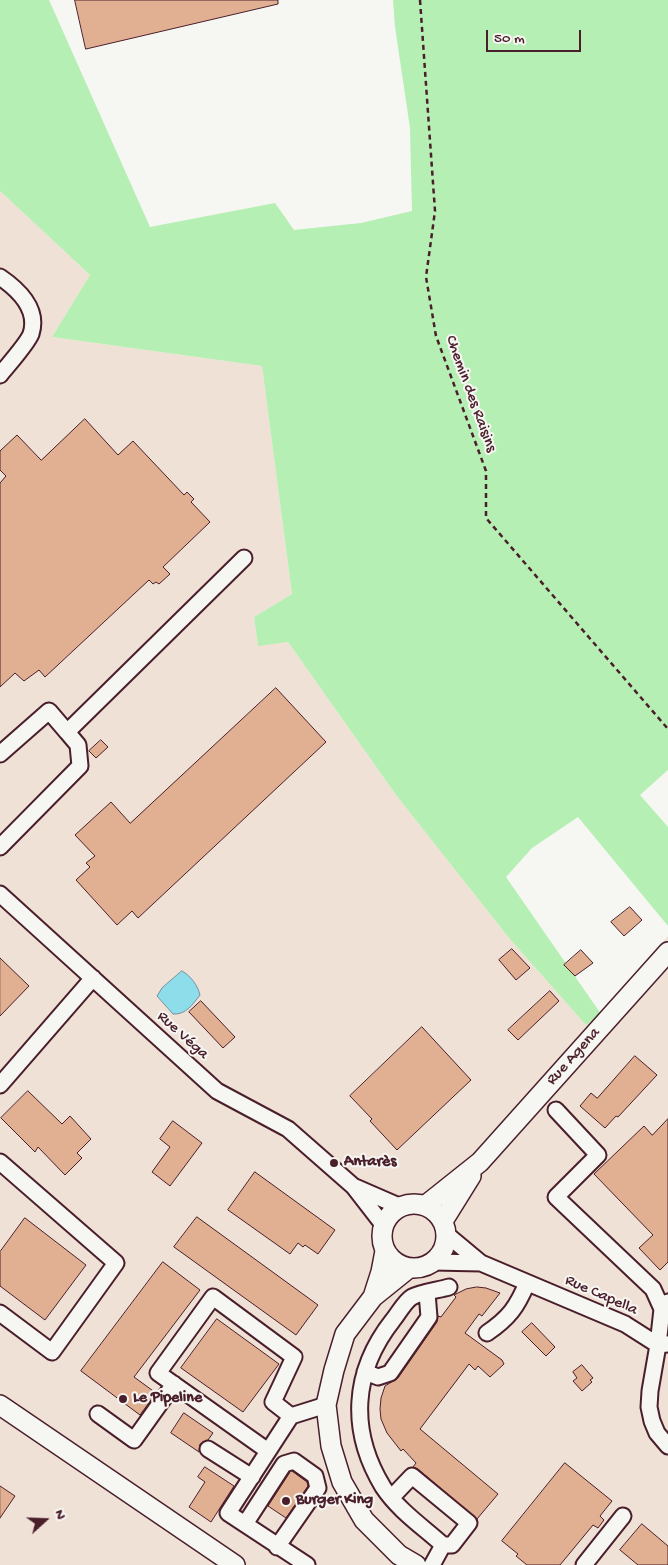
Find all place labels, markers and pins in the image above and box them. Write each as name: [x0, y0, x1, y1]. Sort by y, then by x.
place label: Antarès: [344, 1153, 396, 1173]
marker: Antarès: [328, 1157, 340, 1169]
place label: Le Pipeline: [133, 1389, 202, 1409]
marker: Le Pipeline: [117, 1393, 129, 1405]
place label: Burger King: [296, 1491, 373, 1511]
marker: Burger King: [280, 1495, 292, 1507]

